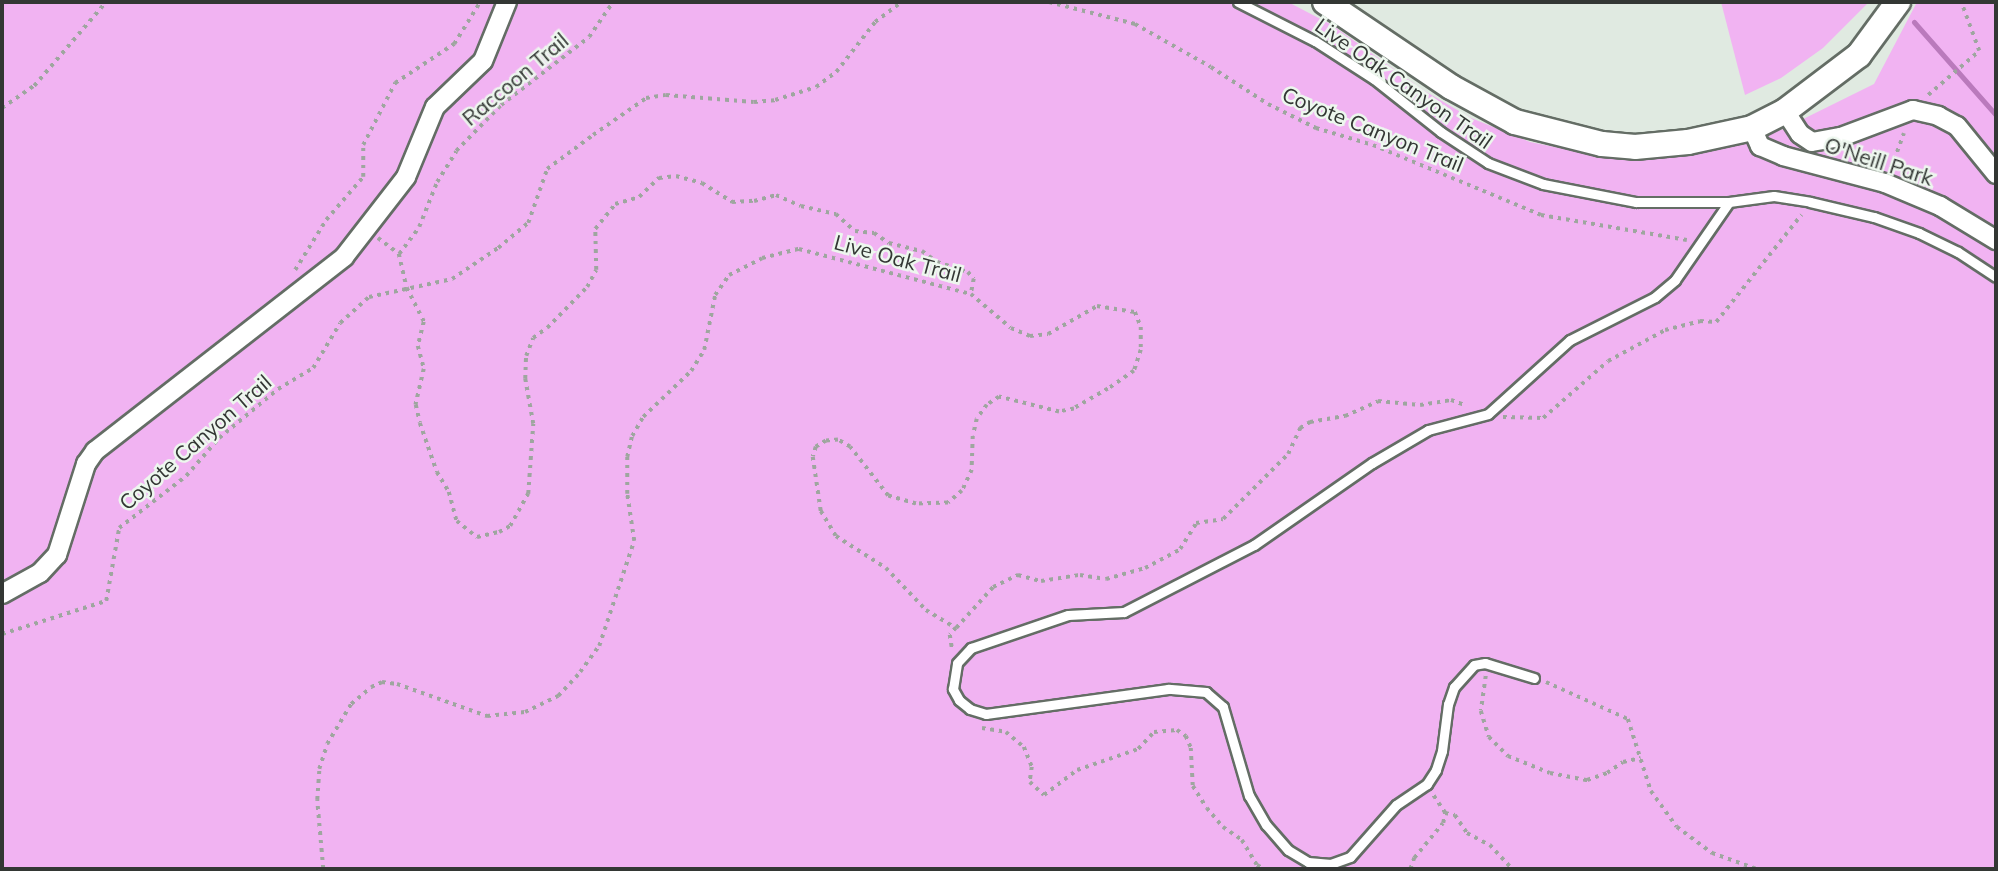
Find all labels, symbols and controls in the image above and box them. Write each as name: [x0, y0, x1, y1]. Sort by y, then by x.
street label: Live Oak Canyon Trail: [1311, 12, 1497, 154]
street label: Raccoon Trail: [457, 27, 573, 131]
street label: Coyote Canyon Trail: [1279, 81, 1467, 177]
street label: O'Neill Park: [1822, 132, 1936, 190]
street label: Live Oak Trail: [832, 229, 964, 287]
street label: Coyote Canyon Trail: [114, 369, 276, 515]

